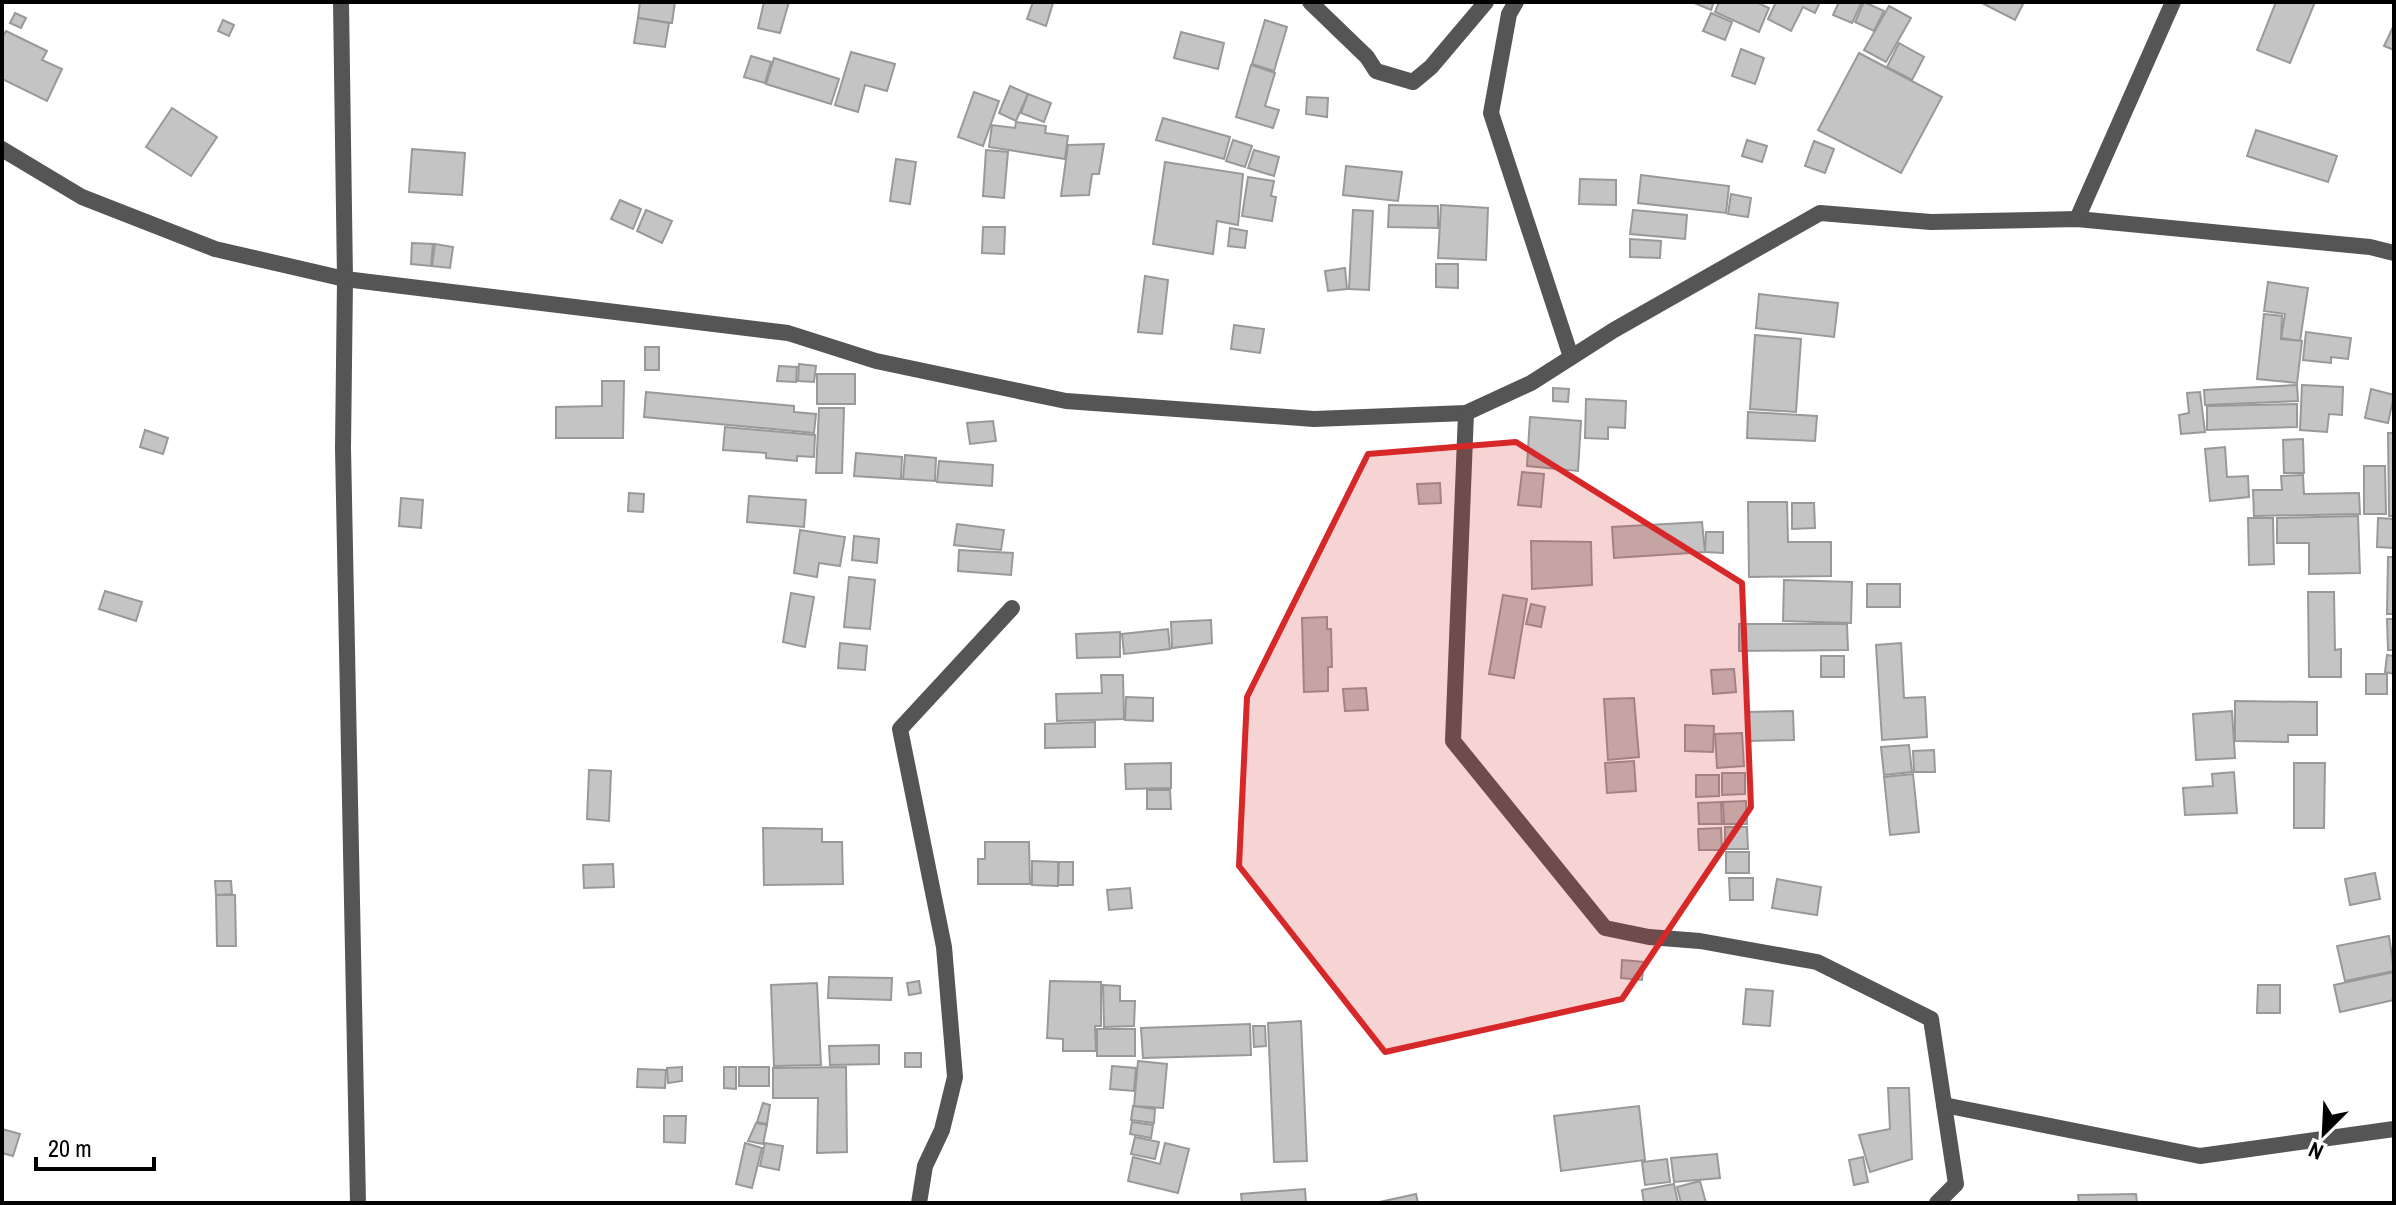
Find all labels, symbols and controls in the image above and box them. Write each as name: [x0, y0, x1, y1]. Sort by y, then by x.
north arrow: [2284, 1093, 2364, 1173]
scale bar: [36, 1121, 154, 1171]
text: 20 m: [48, 1132, 92, 1164]
text: N: [2304, 1135, 2328, 1168]

